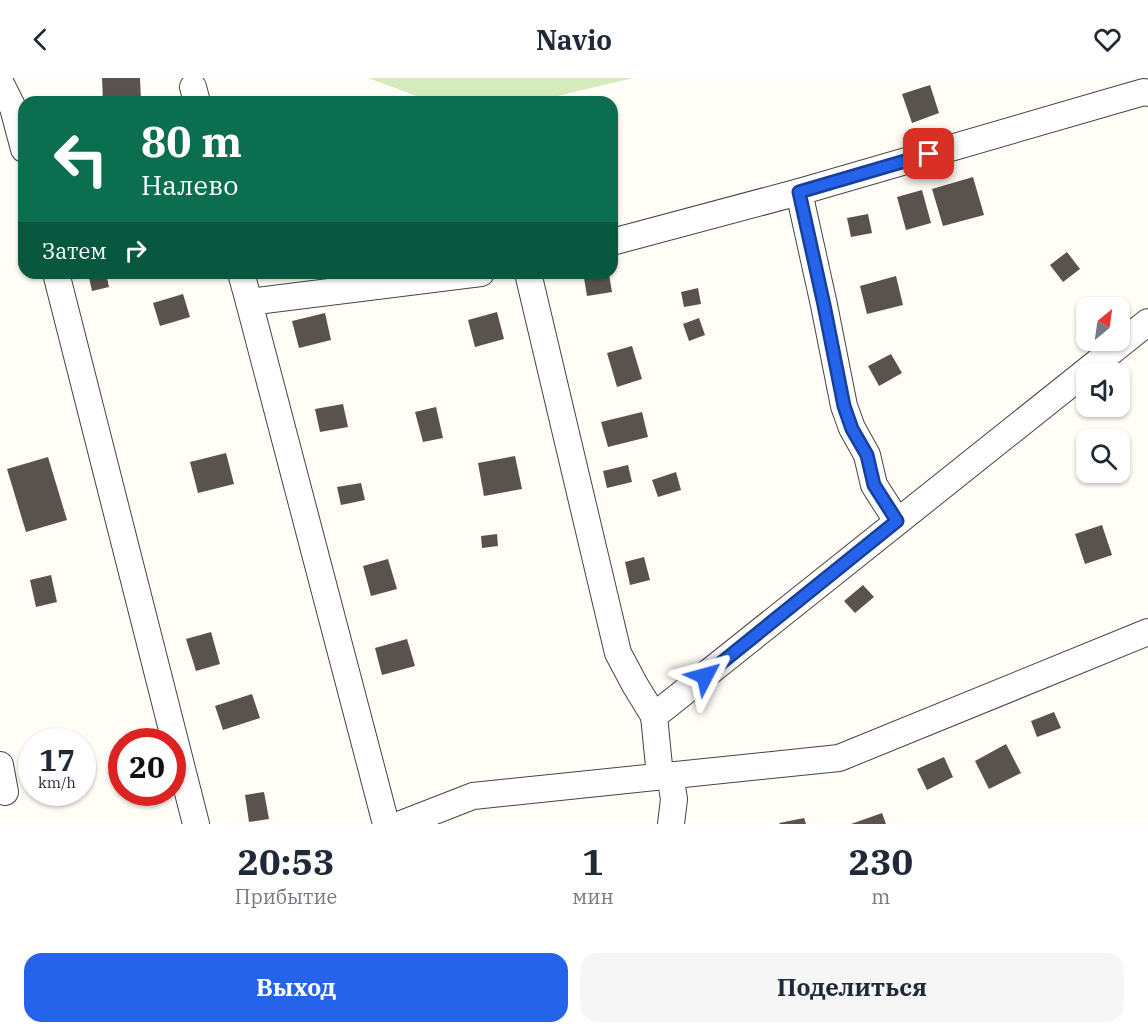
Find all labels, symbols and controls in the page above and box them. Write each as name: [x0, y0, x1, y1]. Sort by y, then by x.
text: Navio: [536, 22, 612, 57]
icon: back: [24, 23, 57, 56]
icon: heart: [1091, 23, 1124, 56]
text: 80 m: [141, 114, 242, 169]
icon: left: [42, 120, 120, 198]
pin: [903, 128, 954, 179]
icon: arrive: [912, 137, 945, 170]
text: Налево: [141, 167, 238, 202]
icon: right: [119, 234, 152, 267]
text: Затем: [42, 236, 107, 265]
north arrow: [1076, 297, 1130, 351]
map controls: [1076, 297, 1130, 483]
button: sound: [1076, 363, 1130, 417]
button: search: [1076, 429, 1130, 483]
position arrow: [673, 644, 737, 708]
speed limit sign: 20: [108, 728, 186, 806]
text: 17: [39, 740, 75, 779]
text: km/h: [38, 773, 76, 792]
text: 20:53: [237, 838, 335, 885]
text: 1: [582, 838, 604, 885]
text: 230: [848, 838, 913, 885]
text: Прибытие: [235, 883, 337, 910]
text: мин: [572, 883, 614, 910]
text: m: [871, 883, 890, 910]
button: Выход: [24, 953, 568, 1022]
button: Поделиться: [580, 953, 1124, 1022]

